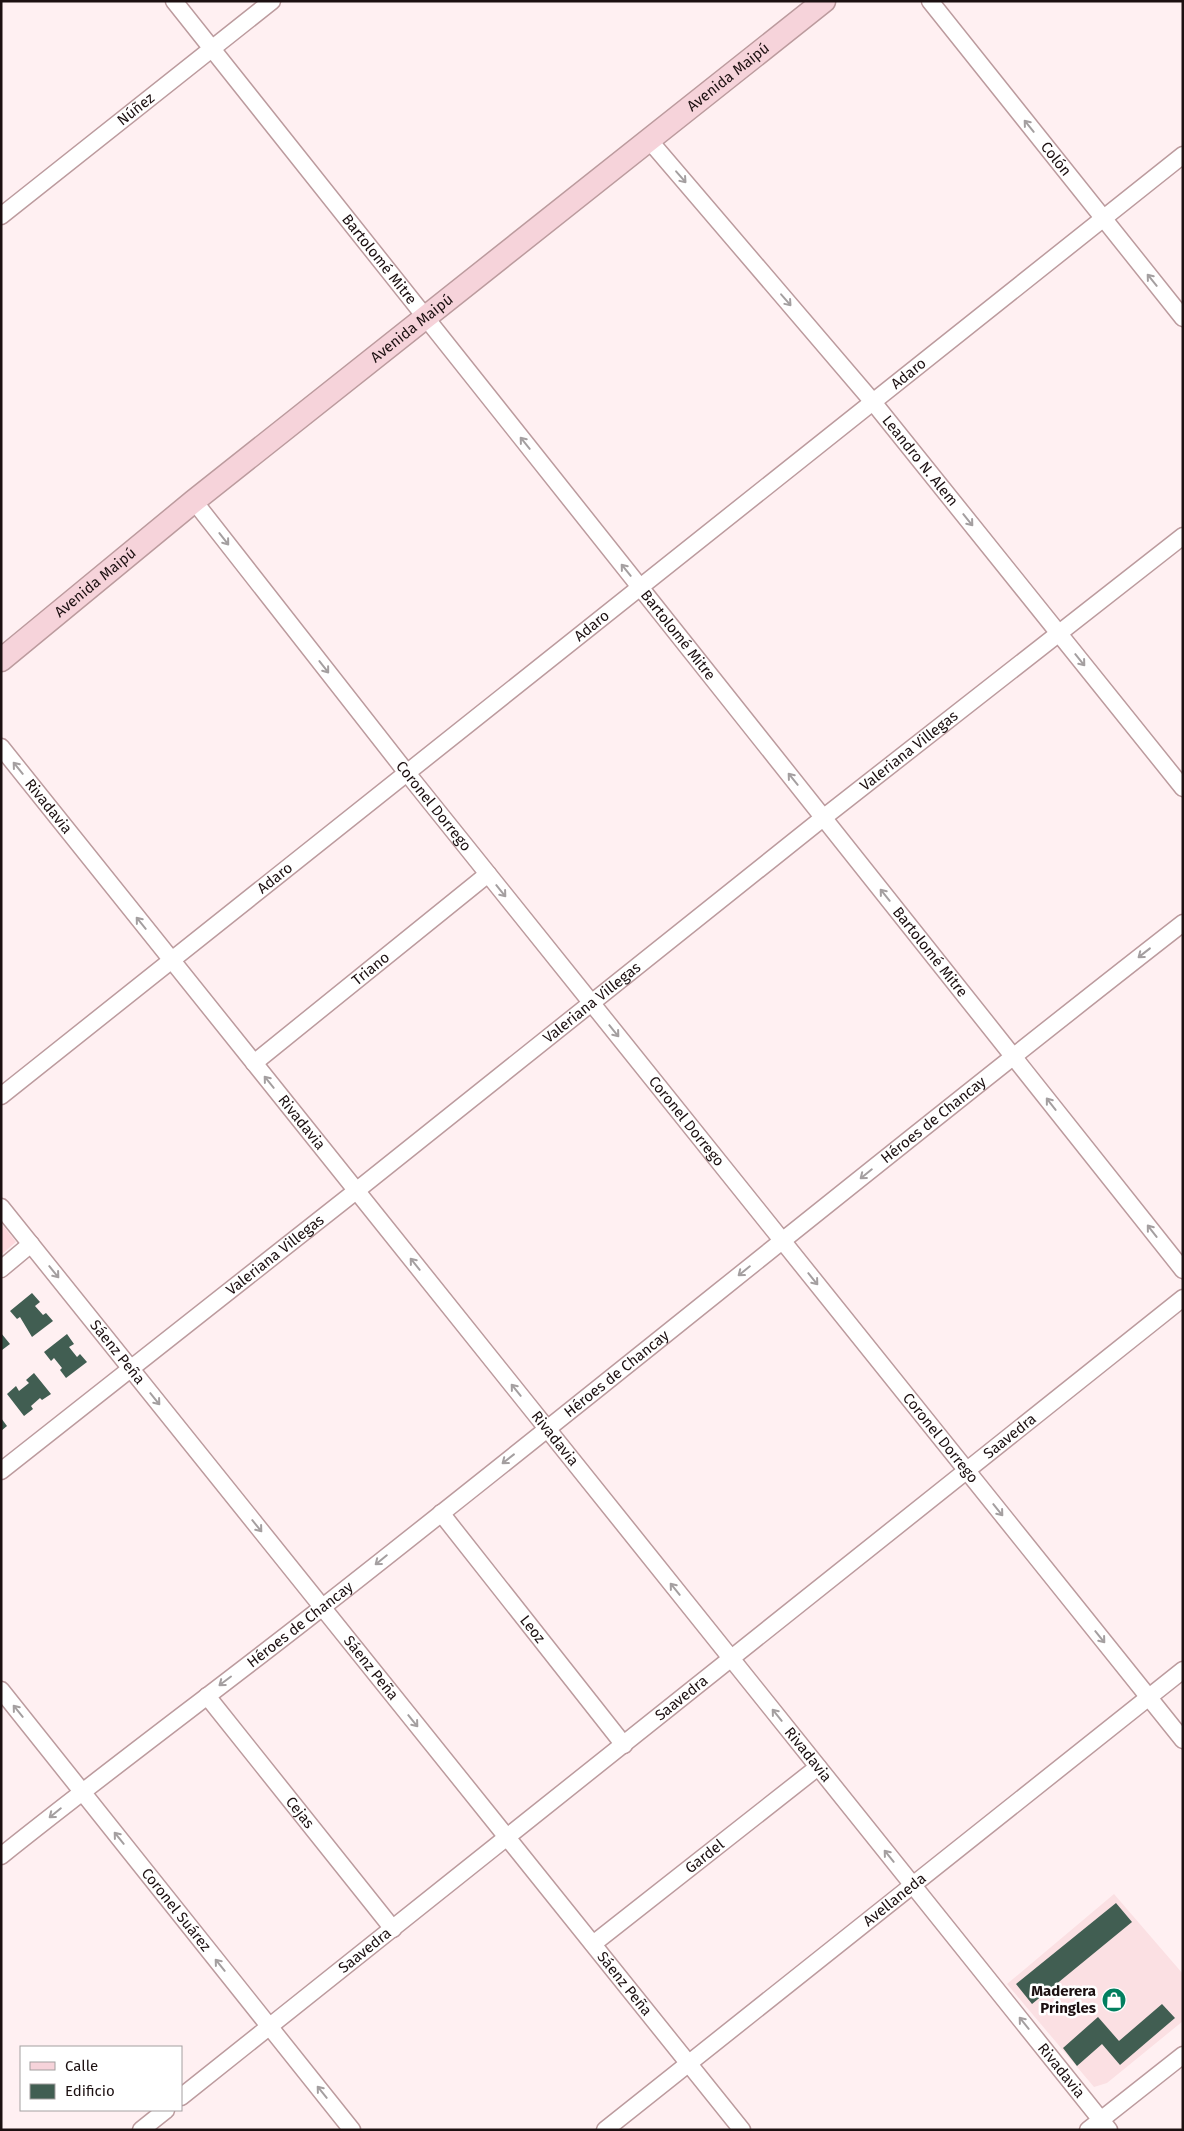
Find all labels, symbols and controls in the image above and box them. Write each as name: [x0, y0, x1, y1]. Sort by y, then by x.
street label: Avenida Maipú: [683, 39, 773, 115]
street label: Núñez: [114, 89, 158, 129]
one-way arrow: [1024, 120, 1035, 133]
street label: Colón: [1037, 138, 1075, 180]
one-way arrow: [675, 170, 686, 183]
street label: Bartolomé Mitre: [338, 211, 421, 308]
one-way arrow: [1147, 273, 1158, 286]
street label: Avenida Maipú: [367, 290, 456, 366]
one-way arrow: [781, 294, 792, 307]
street label: Adaro: [887, 354, 930, 393]
street label: Leandro N. Alem: [878, 412, 962, 510]
one-way arrow: [520, 437, 531, 450]
one-way arrow: [962, 513, 973, 526]
one-way arrow: [219, 533, 230, 546]
street label: Avenida Maipú: [51, 544, 139, 621]
one-way arrow: [621, 564, 632, 577]
street label: Bartolomé Mitre: [637, 586, 719, 684]
street label: Adaro: [570, 606, 613, 645]
one-way arrow: [1075, 653, 1086, 666]
one-way arrow: [319, 660, 330, 673]
street label: Valeriana Villegas: [856, 707, 962, 795]
street label: Coronel Dorrego: [392, 757, 475, 855]
one-way arrow: [12, 762, 23, 775]
one-way arrow: [788, 773, 799, 786]
street label: Rivadavia: [21, 775, 76, 837]
street label: Adaro: [254, 859, 296, 897]
one-way arrow: [496, 884, 507, 897]
one-way arrow: [879, 889, 890, 902]
street label: Bartolomé Mitre: [889, 903, 971, 1001]
one-way arrow: [136, 916, 147, 929]
street label: Triano: [348, 948, 393, 989]
one-way arrow: [1137, 948, 1151, 958]
street label: Valeriana Villegas: [540, 958, 644, 1047]
one-way arrow: [609, 1024, 620, 1037]
street label: Héroes de Chancay: [877, 1072, 990, 1167]
street label: Coronel Dorrego: [645, 1073, 728, 1170]
one-way arrow: [264, 1076, 275, 1089]
street label: Rivadavia: [274, 1091, 329, 1154]
one-way arrow: [1046, 1098, 1057, 1111]
one-way arrow: [860, 1168, 873, 1179]
street label: Valeriana Villegas: [223, 1211, 328, 1299]
one-way arrow: [1147, 1225, 1158, 1238]
one-way arrow: [409, 1257, 420, 1270]
one-way arrow: [48, 1265, 59, 1278]
one-way arrow: [738, 1266, 751, 1277]
one-way arrow: [807, 1272, 818, 1285]
street label: Sáenz Peña: [86, 1316, 149, 1388]
street label: Héroes de Chancay: [560, 1326, 673, 1421]
one-way arrow: [511, 1384, 522, 1397]
street label: Coronel Dorrego: [899, 1389, 982, 1487]
one-way arrow: [150, 1392, 161, 1405]
street label: Rivadavia: [528, 1407, 582, 1470]
street label: Saavedra: [980, 1410, 1040, 1463]
one-way arrow: [502, 1453, 515, 1464]
one-way arrow: [992, 1503, 1003, 1516]
one-way arrow: [252, 1519, 263, 1532]
one-way arrow: [375, 1554, 388, 1565]
street label: Héroes de Chancay: [243, 1577, 357, 1671]
one-way arrow: [670, 1582, 681, 1595]
street label: Leoz: [516, 1612, 549, 1647]
one-way arrow: [1094, 1630, 1105, 1643]
street label: Sáenz Peña: [340, 1632, 402, 1704]
street label: Saavedra: [651, 1672, 711, 1724]
one-way arrow: [219, 1676, 232, 1687]
one-way arrow: [12, 1704, 23, 1717]
one-way arrow: [771, 1709, 782, 1722]
one-way arrow: [408, 1714, 419, 1727]
street label: Rivadavia: [781, 1723, 836, 1786]
street label: Cejas: [282, 1793, 318, 1832]
one-way arrow: [49, 1807, 62, 1818]
one-way arrow: [113, 1831, 124, 1844]
street label: Gardel: [682, 1835, 728, 1877]
one-way arrow: [884, 1850, 895, 1863]
street label: Coronel Suárez: [138, 1864, 215, 1955]
street label: Avellaneda: [859, 1869, 930, 1930]
street label: Saavedra: [335, 1924, 395, 1977]
street label: Sáenz Peña: [593, 1948, 656, 2019]
one-way arrow: [215, 1958, 226, 1971]
place label: Maderera Pringles: [1031, 1982, 1096, 2017]
shop icon: Maderera Pringles: [1101, 1987, 1127, 2013]
one-way arrow: [1018, 2017, 1029, 2030]
street label: Rivadavia: [1034, 2039, 1089, 2102]
legend: [20, 2046, 182, 2111]
text: Calle: [65, 2057, 98, 2075]
text: Edificio: [65, 2082, 115, 2100]
one-way arrow: [316, 2085, 327, 2098]

